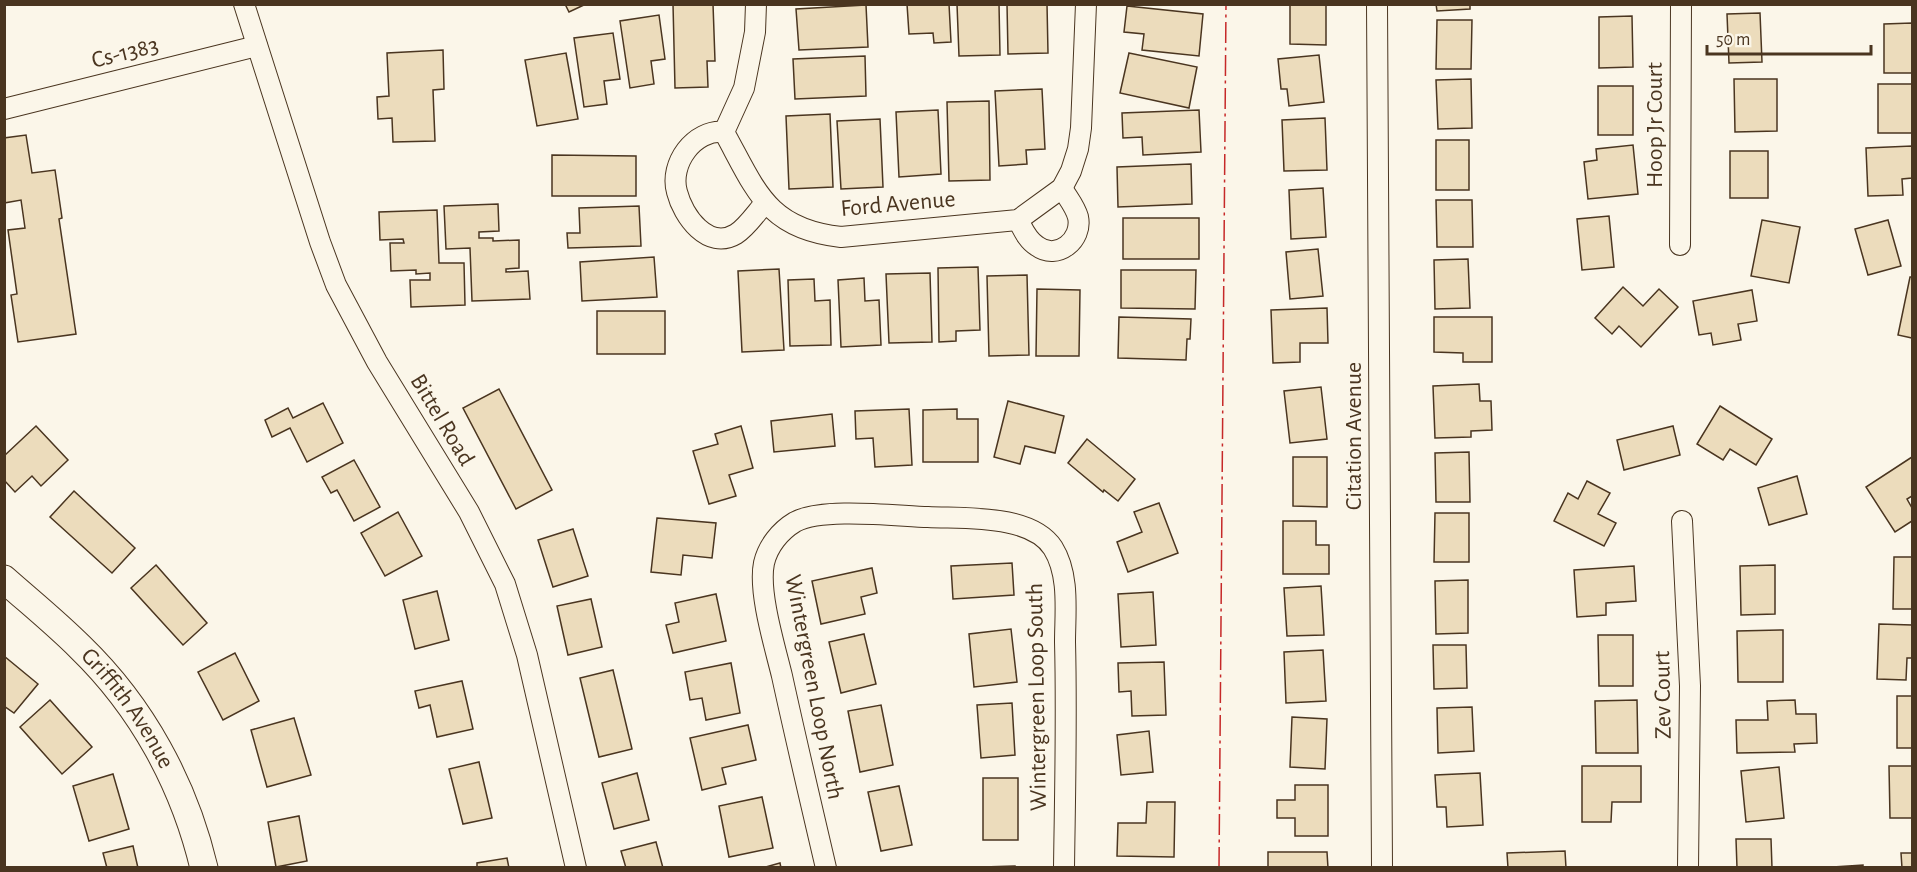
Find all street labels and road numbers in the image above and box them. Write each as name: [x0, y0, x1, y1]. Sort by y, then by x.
street label: Cs-1383: [89, 33, 161, 73]
street label: Hoop Jr Court: [1643, 62, 1667, 188]
street label: Ford Avenue: [840, 187, 956, 221]
street label: Citation Avenue: [1342, 362, 1366, 510]
street label: Bittel Road: [405, 370, 479, 470]
street label: Wintergreen Loop North: [780, 573, 848, 801]
street label: Wintergreen Loop South: [1023, 583, 1051, 811]
street label: Griffith Avenue: [76, 643, 178, 772]
street label: Zev Court: [1650, 650, 1676, 739]

